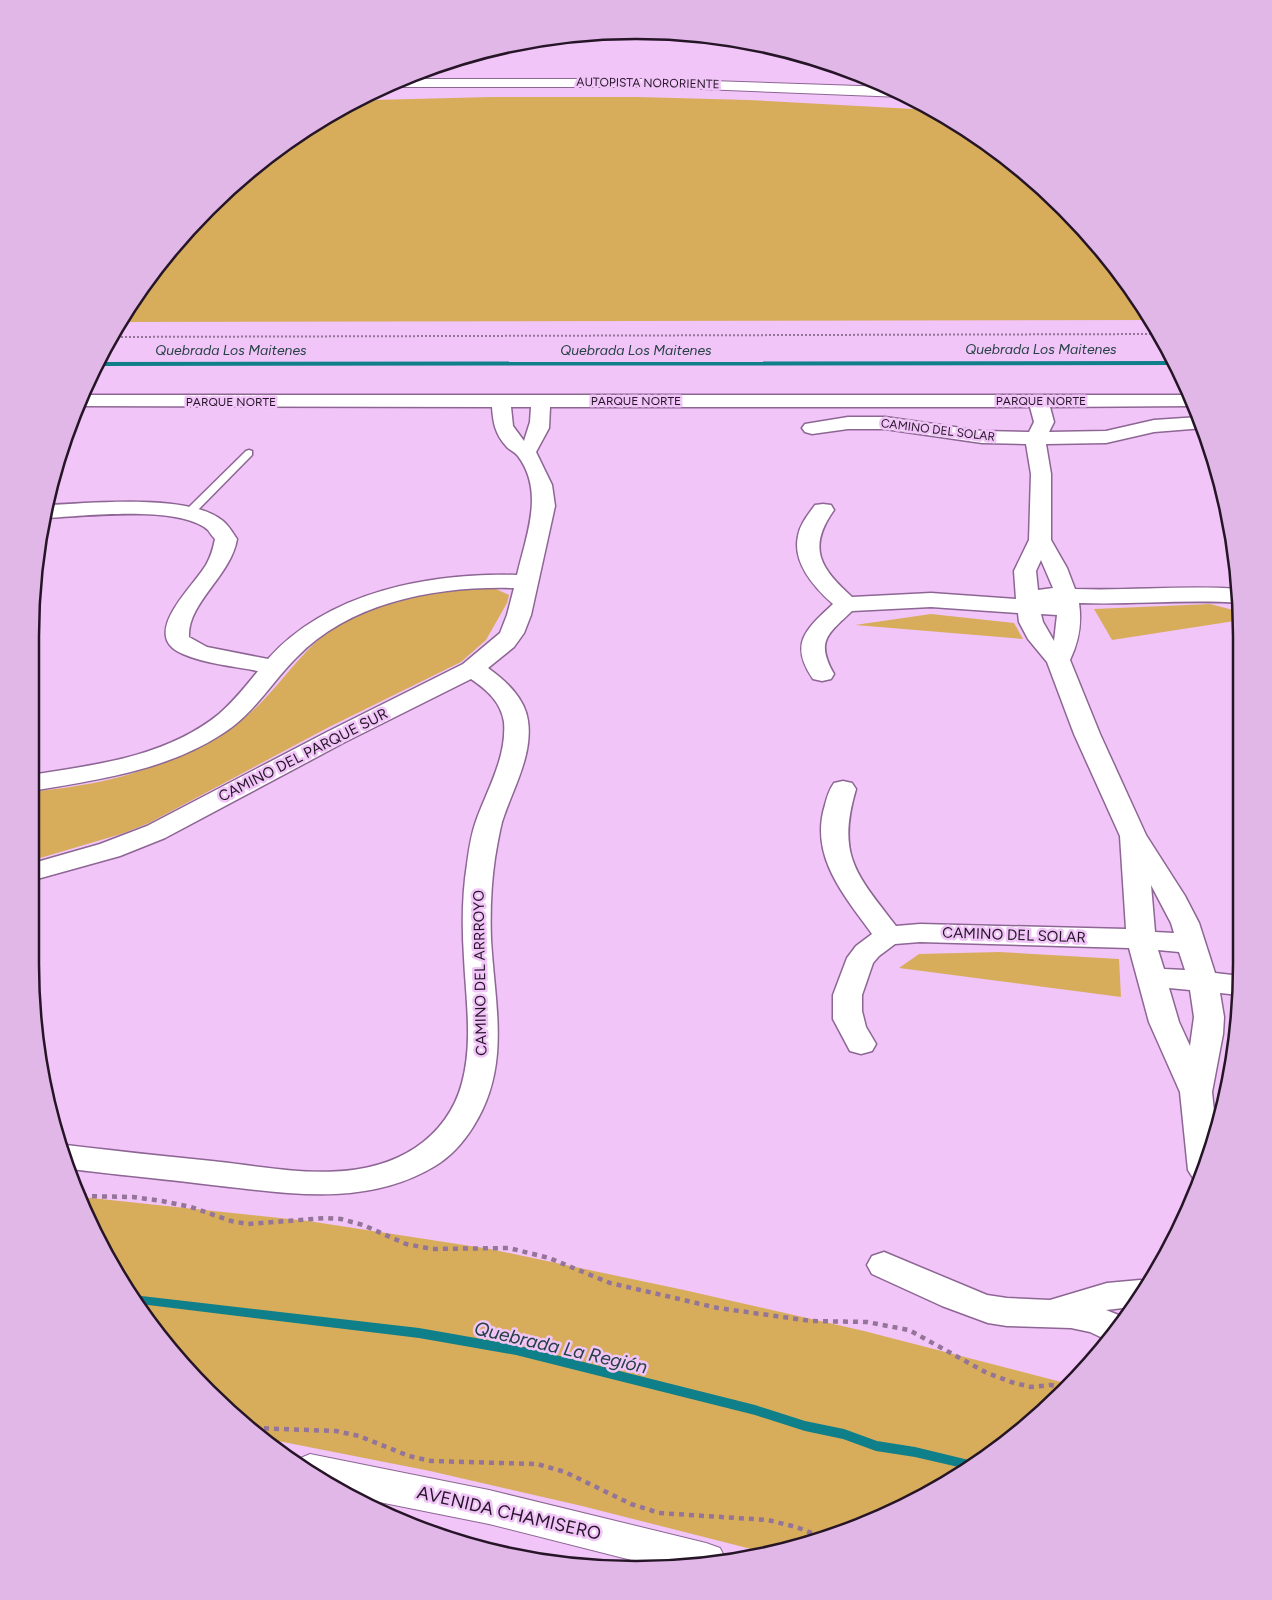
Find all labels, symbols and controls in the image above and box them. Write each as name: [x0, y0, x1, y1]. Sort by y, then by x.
street label: AUTOPISTA NORORIENTE: [576, 75, 720, 91]
water label: Quebrada Los Maitenes: [965, 341, 1117, 358]
water label: Quebrada Los Maitenes: [155, 342, 307, 359]
water label: Quebrada Los Maitenes: [560, 342, 712, 359]
street label: PARQUE NORTE: [591, 394, 681, 408]
street label: PARQUE NORTE: [996, 394, 1086, 408]
street label: PARQUE NORTE: [186, 395, 276, 409]
street label: CAMINO DEL SOLAR: [880, 416, 996, 444]
street label: CAMINO DEL PARQUE SUR: [215, 704, 391, 806]
street label: CAMINO DEL ARRROYO: [470, 890, 490, 1056]
street label: CAMINO DEL SOLAR: [942, 923, 1086, 947]
water label: Quebrada La Región: [472, 1316, 650, 1379]
street label: AVENIDA CHAMISERO: [415, 1481, 603, 1545]

